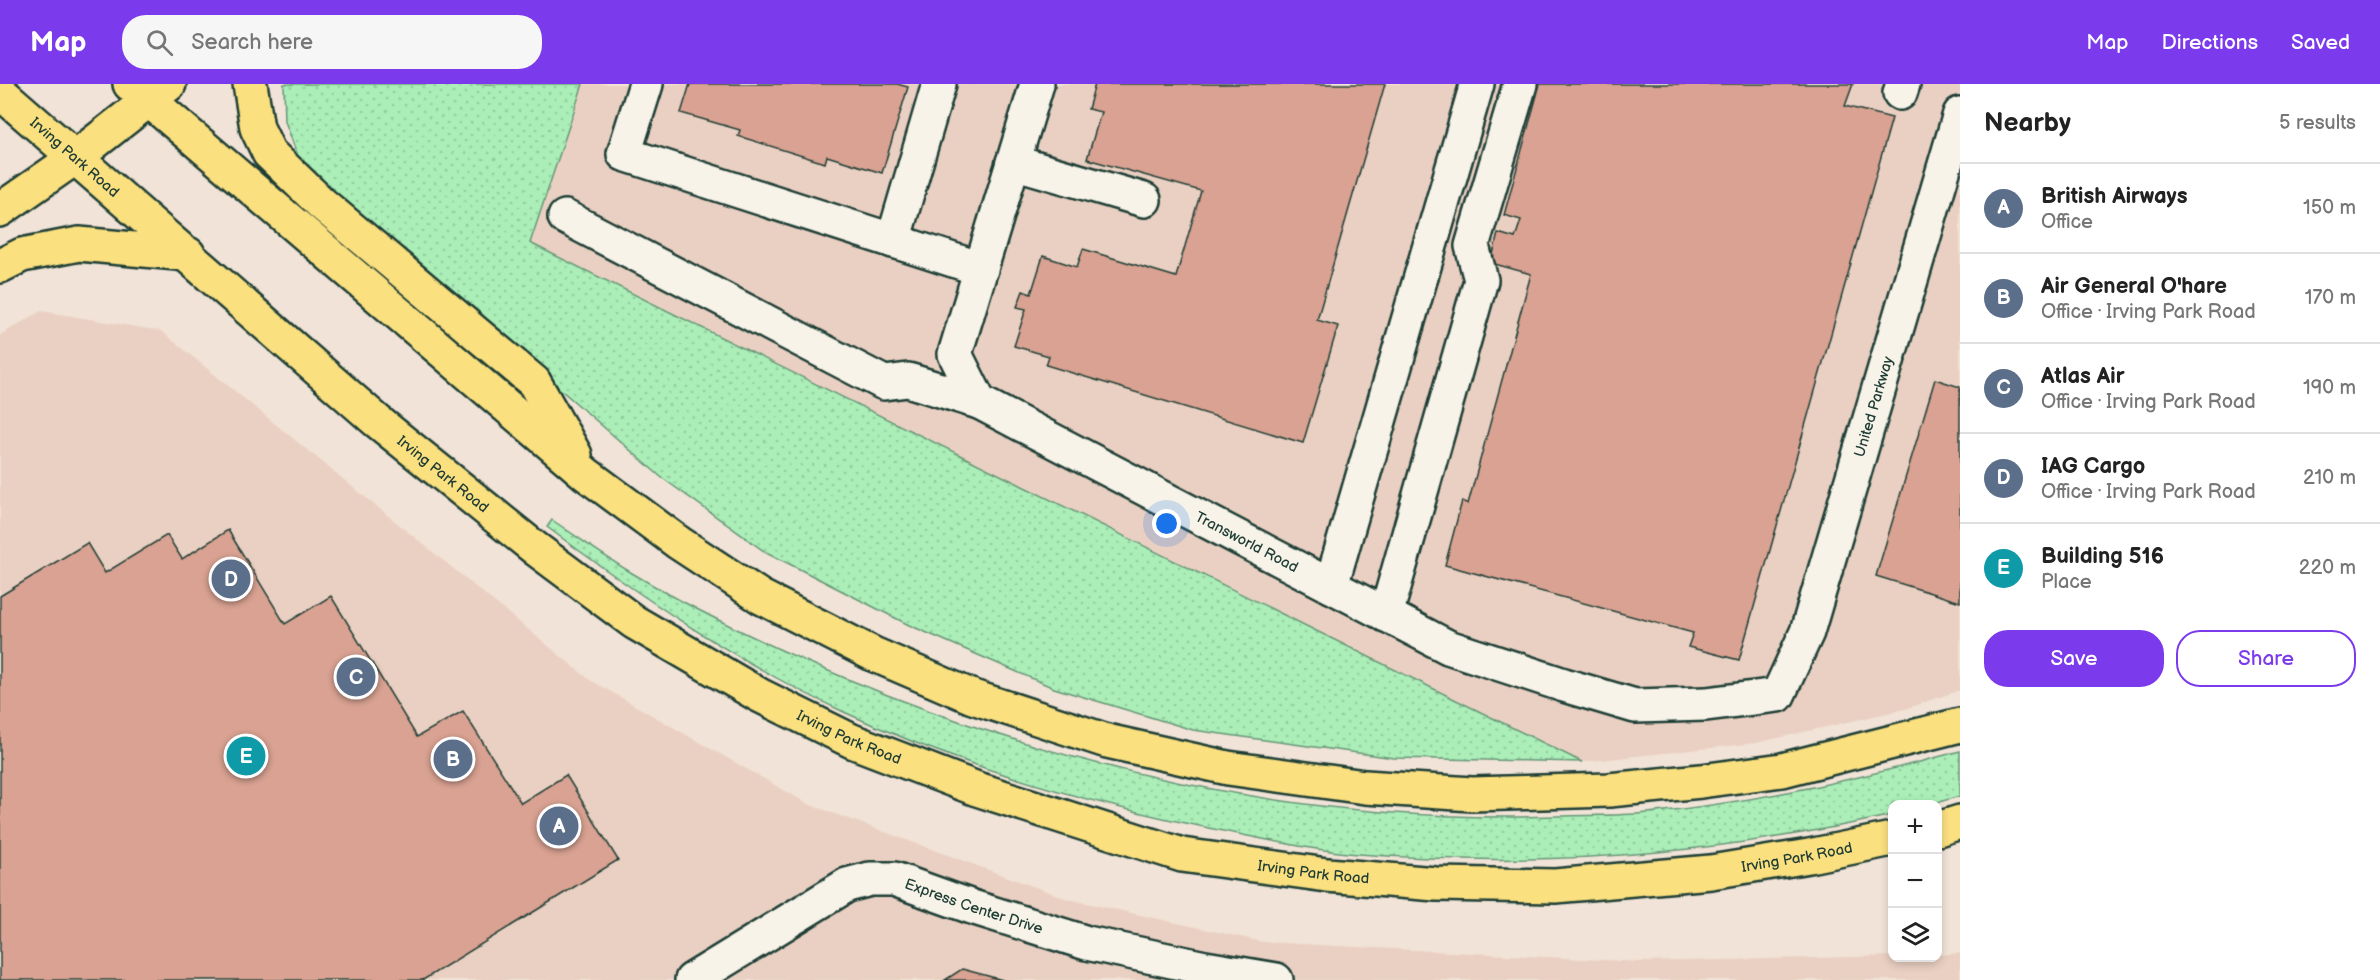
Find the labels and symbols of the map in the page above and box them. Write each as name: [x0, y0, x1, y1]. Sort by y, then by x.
street label: Irving Park Road: [26, 113, 123, 202]
street label: United Parkway: [1850, 354, 1898, 459]
street label: Irving Park Road: [393, 432, 492, 517]
street label: Transworld Road: [1192, 508, 1301, 577]
your location: [1152, 509, 1181, 538]
pin: D: [212, 556, 250, 602]
pin: C: [336, 654, 376, 700]
street label: Irving Park Road: [793, 706, 904, 769]
pin: E: [226, 734, 266, 778]
pin: B: [434, 736, 472, 782]
pin: A: [540, 804, 578, 848]
street label: Irving Park Road: [1740, 838, 1854, 877]
street label: Irving Park Road: [1256, 857, 1370, 888]
street label: Express Center Drive: [902, 875, 1045, 939]

